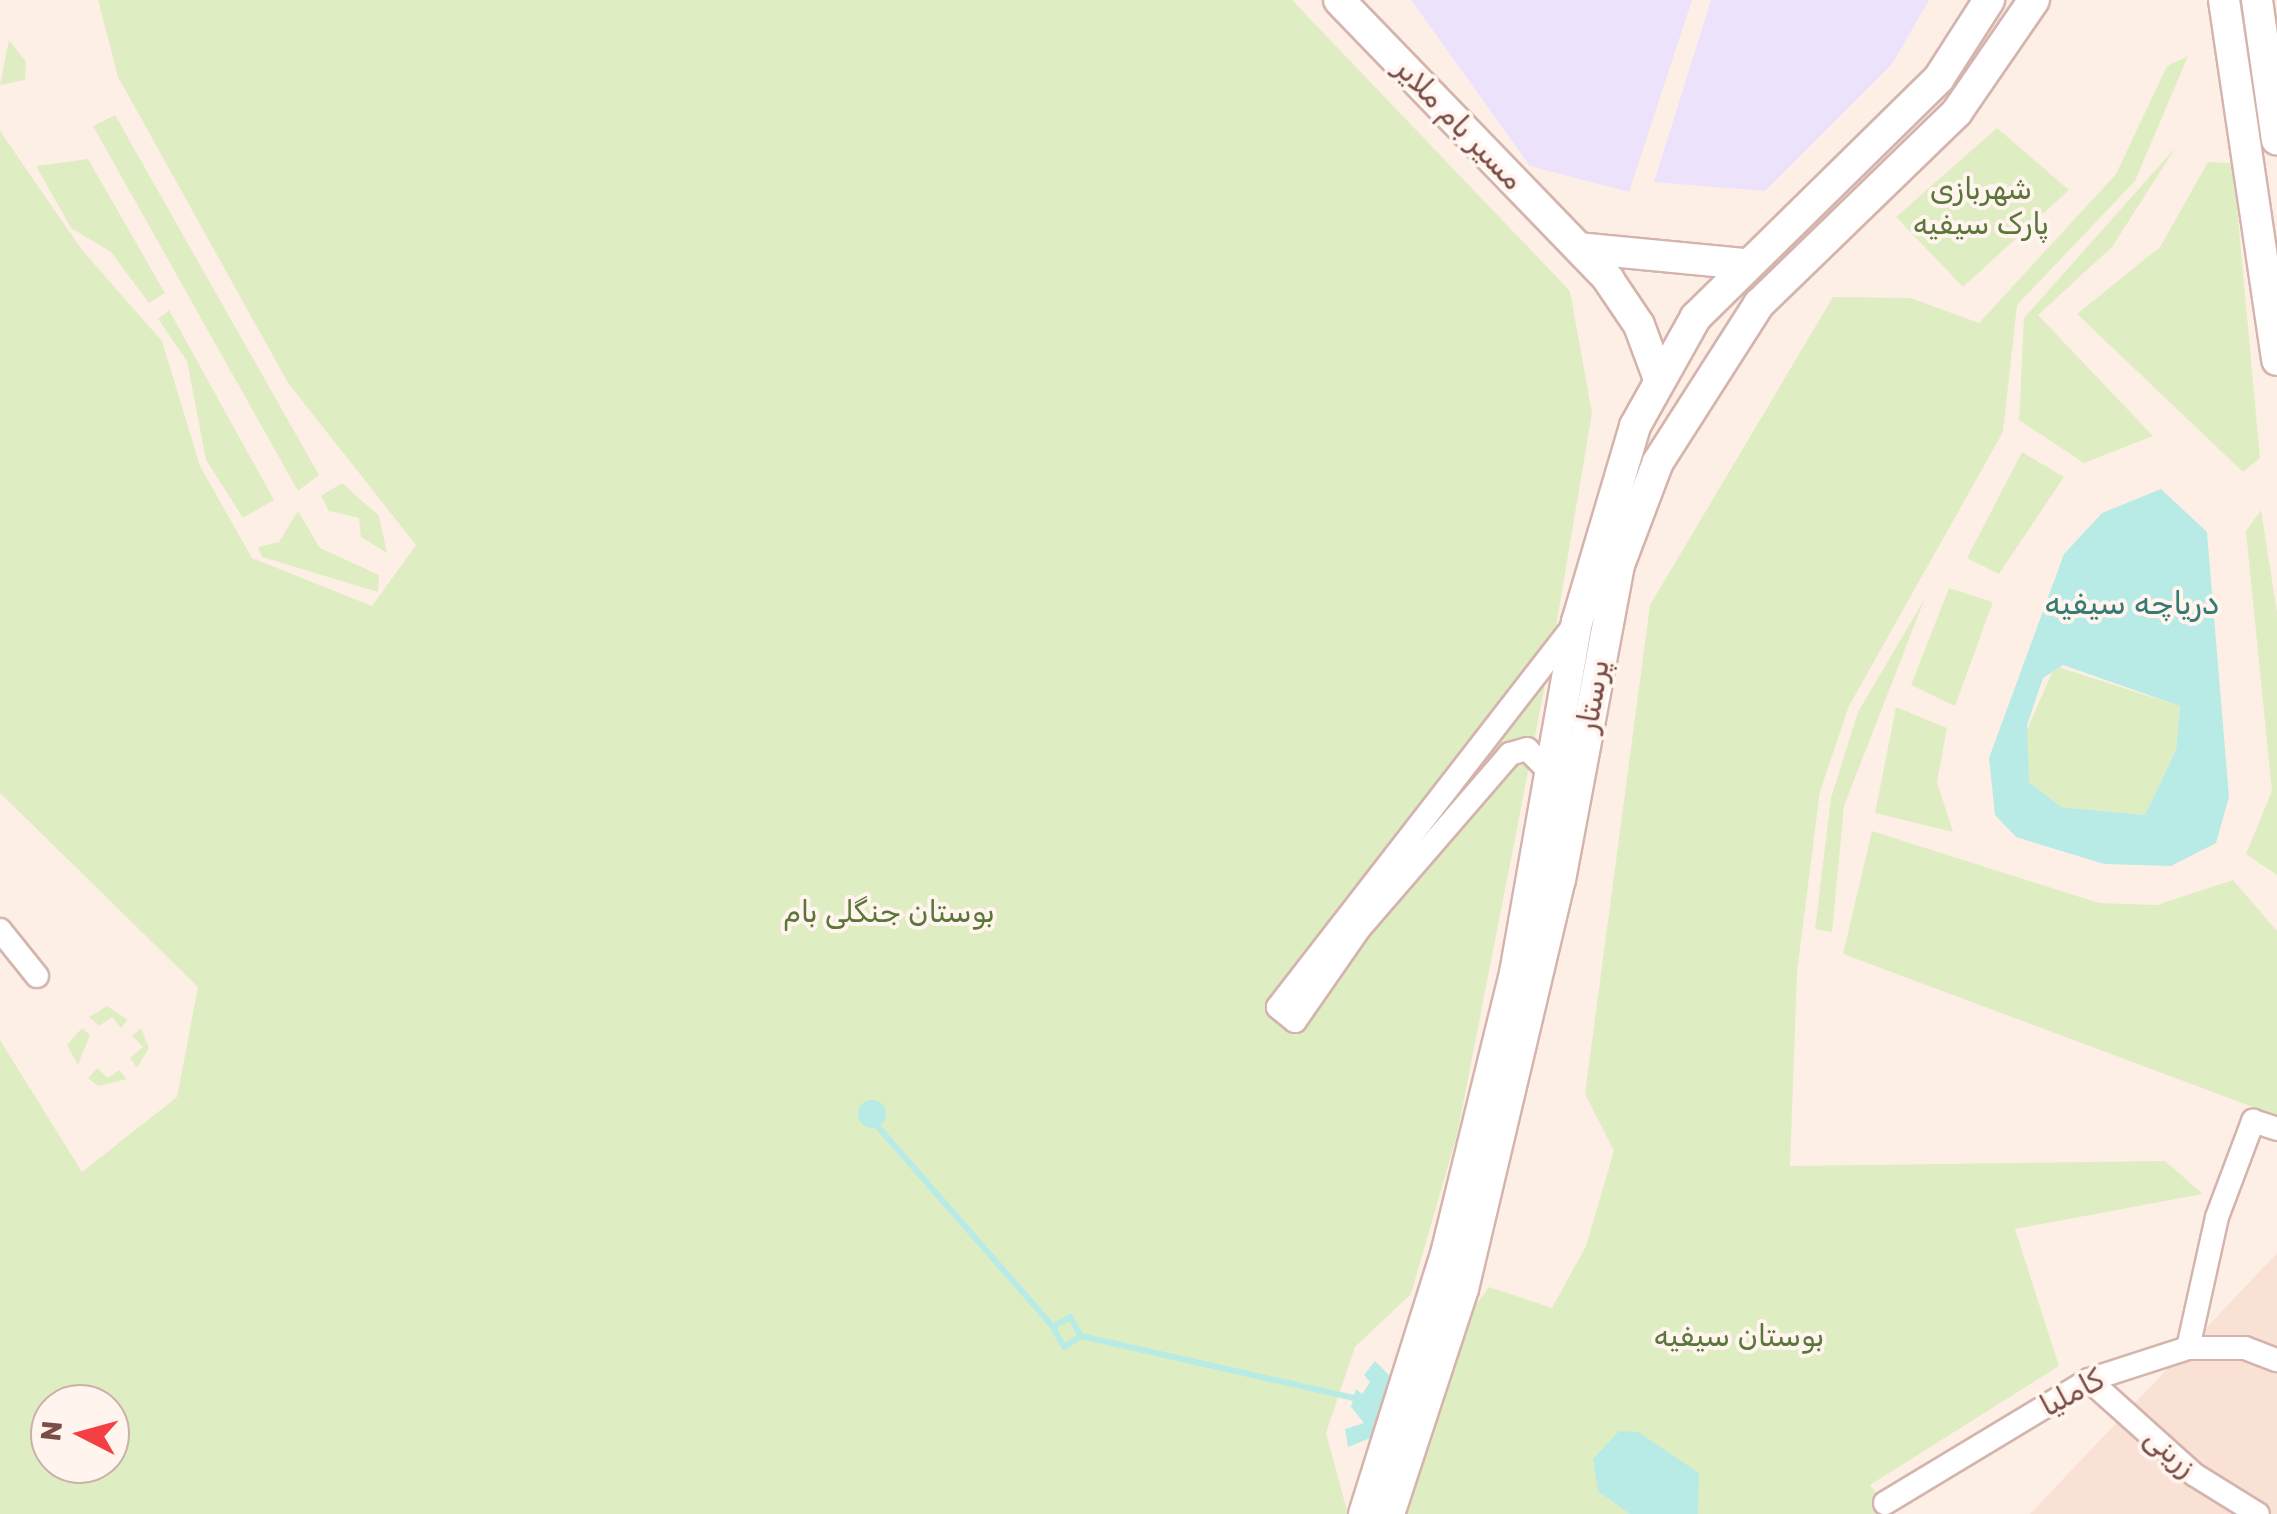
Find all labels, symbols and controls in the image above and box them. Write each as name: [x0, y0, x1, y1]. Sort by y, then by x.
street label: مسیر بام ملایر: [1387, 51, 1531, 197]
park label: شهربازی پارک سیفیه: [1913, 171, 2049, 242]
water label: دریاچه سیفیه: [2045, 584, 2219, 622]
street label: پرستار: [1569, 657, 1617, 735]
park label: بوستان جنگلی بام: [783, 894, 995, 930]
park label: بوستان سیفیه: [1654, 1318, 1824, 1354]
street label: کاملیا: [2034, 1361, 2110, 1425]
north arrow: [30, 1384, 130, 1484]
text: N: [34, 1419, 69, 1443]
street label: زرینی: [2137, 1420, 2203, 1484]

